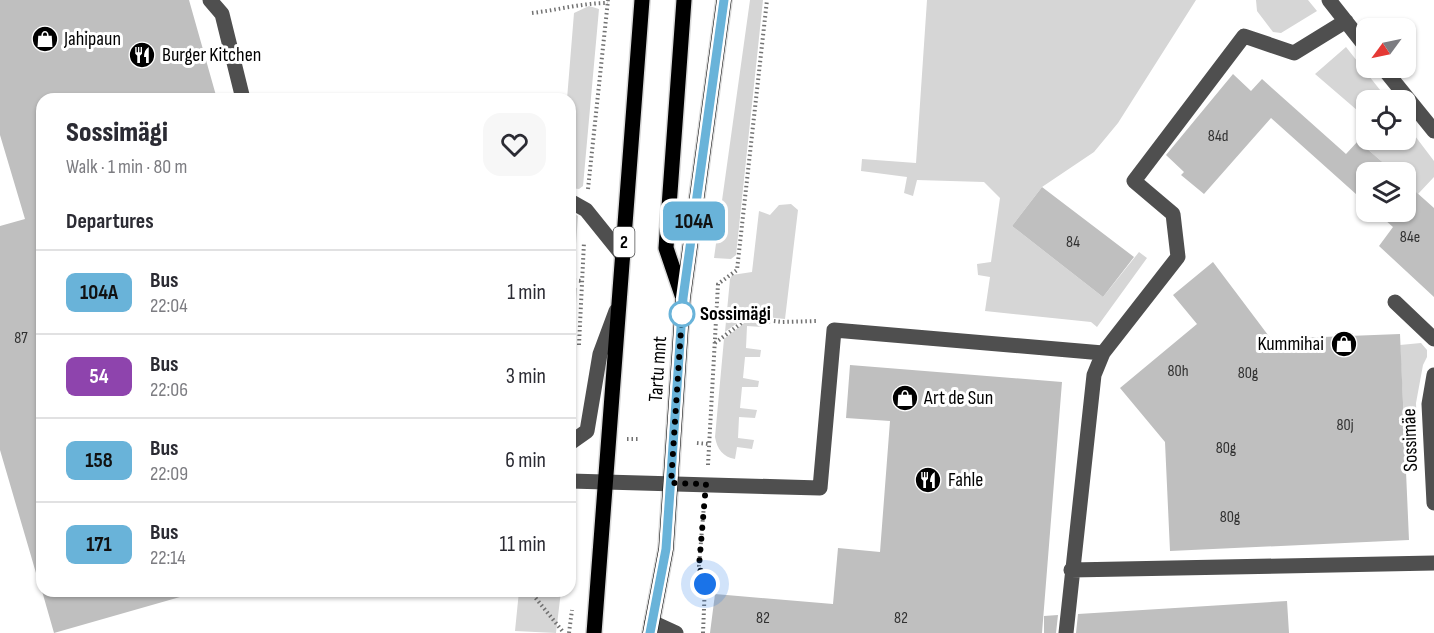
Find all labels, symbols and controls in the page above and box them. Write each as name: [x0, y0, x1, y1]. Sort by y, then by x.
north arrow: [1356, 18, 1416, 78]
map controls: [1356, 18, 1416, 222]
shop icon: Jahipaun: [30, 24, 60, 54]
place label: Jahipaun: [63, 27, 121, 51]
restaurant icon: Burger Kitchen: [127, 40, 157, 70]
place label: Burger Kitchen: [162, 43, 261, 67]
button: locate: [1356, 90, 1416, 150]
button: heart: [483, 113, 546, 176]
text: Sossimägi: [66, 116, 168, 149]
house number: 84d: [1208, 127, 1228, 146]
text: Walk · 1 min · 80 m: [66, 155, 187, 179]
button: layers: [1356, 162, 1416, 222]
line badge: 104A: [652, 202, 736, 240]
text: Departures: [66, 208, 154, 235]
text: 104A: [675, 209, 713, 234]
road number: 2: [614, 227, 634, 257]
house number: 84e: [1400, 228, 1420, 247]
house number: 84: [1066, 233, 1080, 252]
text: Bus: [150, 267, 179, 294]
text: 1 min: [507, 279, 546, 306]
text: 104A: [80, 280, 118, 305]
text: 22:04: [150, 294, 188, 318]
marker: Sossimägi: [669, 301, 695, 327]
place label: Sossimägi: [700, 302, 771, 326]
house number: 87: [14, 329, 28, 348]
shop icon: Kummihai: [1329, 329, 1359, 359]
place label: Kummihai: [1257, 332, 1324, 356]
street label: Tartu mnt: [644, 335, 672, 403]
text: Bus: [150, 351, 179, 378]
house number: 80h: [1168, 362, 1189, 381]
text: 3 min: [506, 363, 546, 390]
text: 54: [89, 364, 109, 389]
house number: 80g: [1238, 364, 1258, 383]
text: 22:06: [150, 378, 188, 402]
shop icon: Art de Sun: [890, 383, 920, 413]
place label: Art de Sun: [923, 386, 993, 410]
street label: Sossimäe: [1397, 408, 1423, 472]
house number: 80j: [1336, 416, 1354, 435]
text: Bus: [150, 435, 179, 462]
house number: 80g: [1216, 439, 1236, 458]
text: 6 min: [505, 447, 546, 474]
text: 158: [85, 448, 113, 473]
text: 22:09: [150, 462, 188, 486]
restaurant icon: Fahle: [913, 465, 943, 495]
place label: Fahle: [948, 468, 983, 492]
house number: 80g: [1220, 508, 1240, 527]
text: Bus: [150, 519, 179, 546]
text: 11 min: [499, 531, 546, 558]
text: 171: [86, 532, 112, 557]
text: 22:14: [150, 546, 186, 570]
your location: [690, 569, 720, 599]
house number: 82: [756, 609, 770, 628]
house number: 82: [894, 609, 908, 628]

